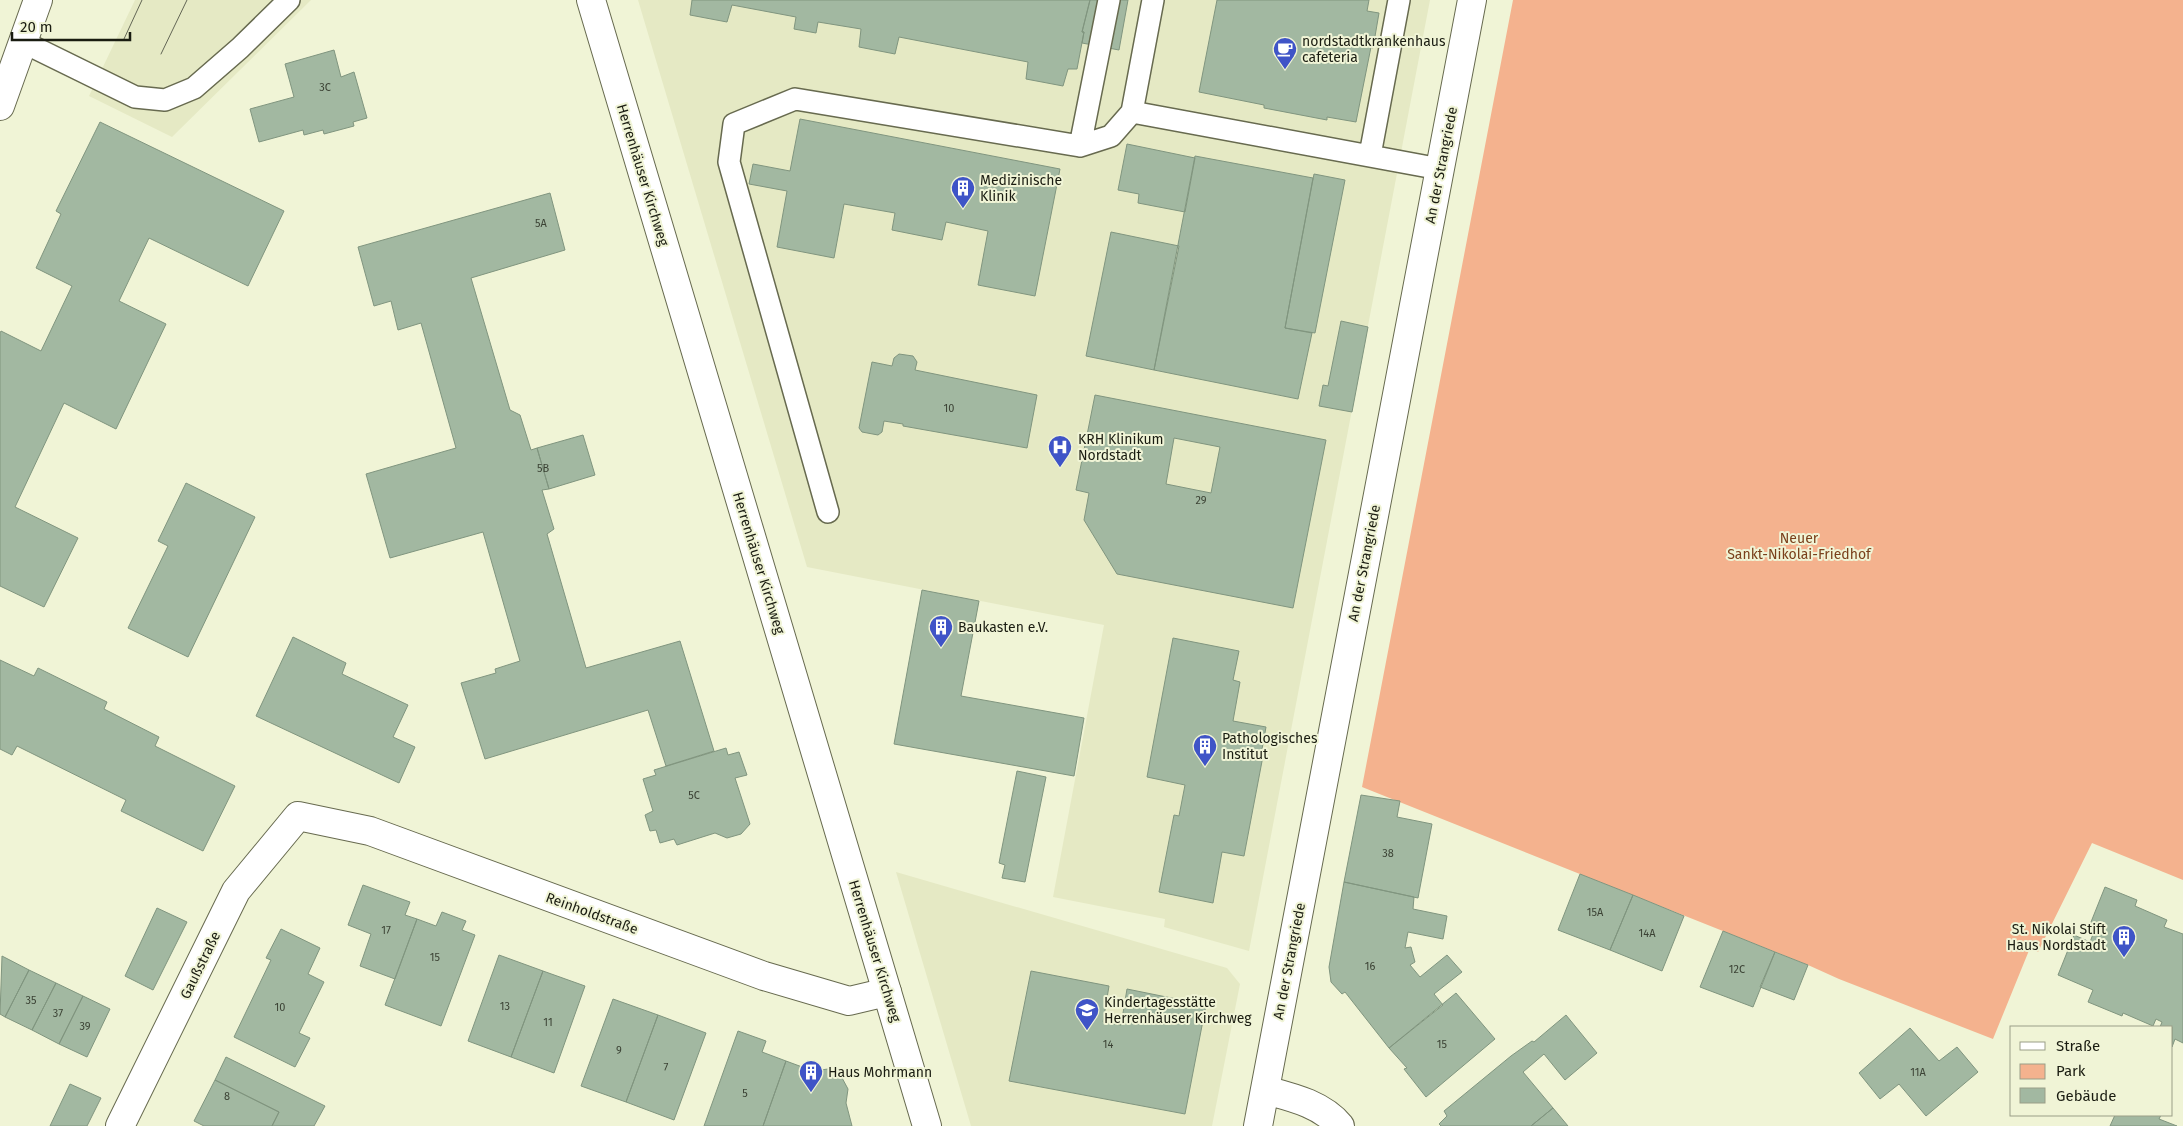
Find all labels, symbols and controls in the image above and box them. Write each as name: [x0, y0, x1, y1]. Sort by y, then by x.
scale bar: [12, 10, 130, 42]
text: 20 m: [20, 18, 53, 36]
place label: nordstadtkrankenhaus cafeteria: [1302, 33, 1446, 66]
cafe icon: nordstadtkrankenhaus cafeteria: [1272, 36, 1298, 70]
house number: 3C: [319, 81, 331, 94]
street label: Herrenhäuser Kirchweg: [613, 102, 672, 249]
street label: An der Strangriede: [1422, 105, 1461, 225]
place label: Medizinische Klinik: [980, 172, 1062, 205]
building icon: Medizinische Klinik: [950, 175, 976, 209]
house number: 5A: [535, 217, 548, 230]
house number: 10: [944, 402, 954, 415]
place label: KRH Klinikum Nordstadt: [1078, 431, 1164, 464]
hospital icon: KRH Klinikum Nordstadt: [1047, 434, 1073, 468]
house number: 5B: [537, 462, 549, 475]
street label: Herrenhäuser Kirchweg: [729, 490, 788, 637]
house number: 29: [1195, 494, 1207, 507]
street label: An der Strangriede: [1345, 503, 1384, 623]
park label: Neuer Sankt-Nikolai-Friedhof: [1727, 530, 1872, 563]
building icon: Baukasten e.V.: [928, 614, 954, 648]
place label: Baukasten e.V.: [958, 619, 1048, 636]
place label: Pathologisches Institut: [1222, 730, 1318, 763]
building icon: Pathologisches Institut: [1192, 733, 1218, 767]
house number: 5C: [688, 789, 700, 802]
house number: 38: [1382, 847, 1394, 860]
street label: Herrenhäuser Kirchweg: [845, 878, 904, 1025]
street label: Reinholdstraße: [543, 889, 640, 938]
street label: An der Strangriede: [1270, 901, 1309, 1021]
house number: 15A: [1587, 906, 1604, 919]
place label: St. Nikolai Stift Haus Nordstadt: [2007, 921, 2107, 954]
house number: 17: [381, 924, 391, 937]
building icon: St. Nikolai Stift Haus Nordstadt: [2111, 924, 2137, 958]
house number: 14A: [1639, 927, 1656, 940]
street label: Gaußstraße: [177, 929, 224, 1002]
house number: 15: [430, 951, 441, 964]
house number: 16: [1365, 960, 1375, 973]
house number: 12C: [1729, 963, 1745, 976]
house number: 35: [26, 994, 37, 1007]
place label: Kindertagesstätte Herrenhäuser Kirchweg: [1104, 994, 1252, 1027]
school or university icon: Kindertagesstätte Herrenhäuser Kirchweg: [1074, 997, 1100, 1031]
house number: 13: [500, 1000, 510, 1013]
house number: 10: [275, 1001, 285, 1014]
house number: 37: [53, 1007, 63, 1020]
house number: 11: [543, 1016, 553, 1029]
house number: 39: [79, 1020, 91, 1033]
legend: [2010, 1026, 2173, 1116]
text: Straße: [2056, 1037, 2100, 1055]
house number: 14: [1103, 1038, 1113, 1051]
house number: 15: [1437, 1038, 1448, 1051]
house number: 9: [616, 1044, 622, 1057]
building icon: Haus Mohrmann: [798, 1059, 824, 1093]
house number: 7: [664, 1061, 669, 1074]
text: Park: [2056, 1062, 2086, 1080]
place label: Haus Mohrmann: [828, 1064, 932, 1081]
house number: 11A: [1910, 1066, 1927, 1079]
house number: 5: [742, 1087, 748, 1100]
text: Gebäude: [2056, 1087, 2116, 1105]
house number: 8: [224, 1090, 230, 1103]

